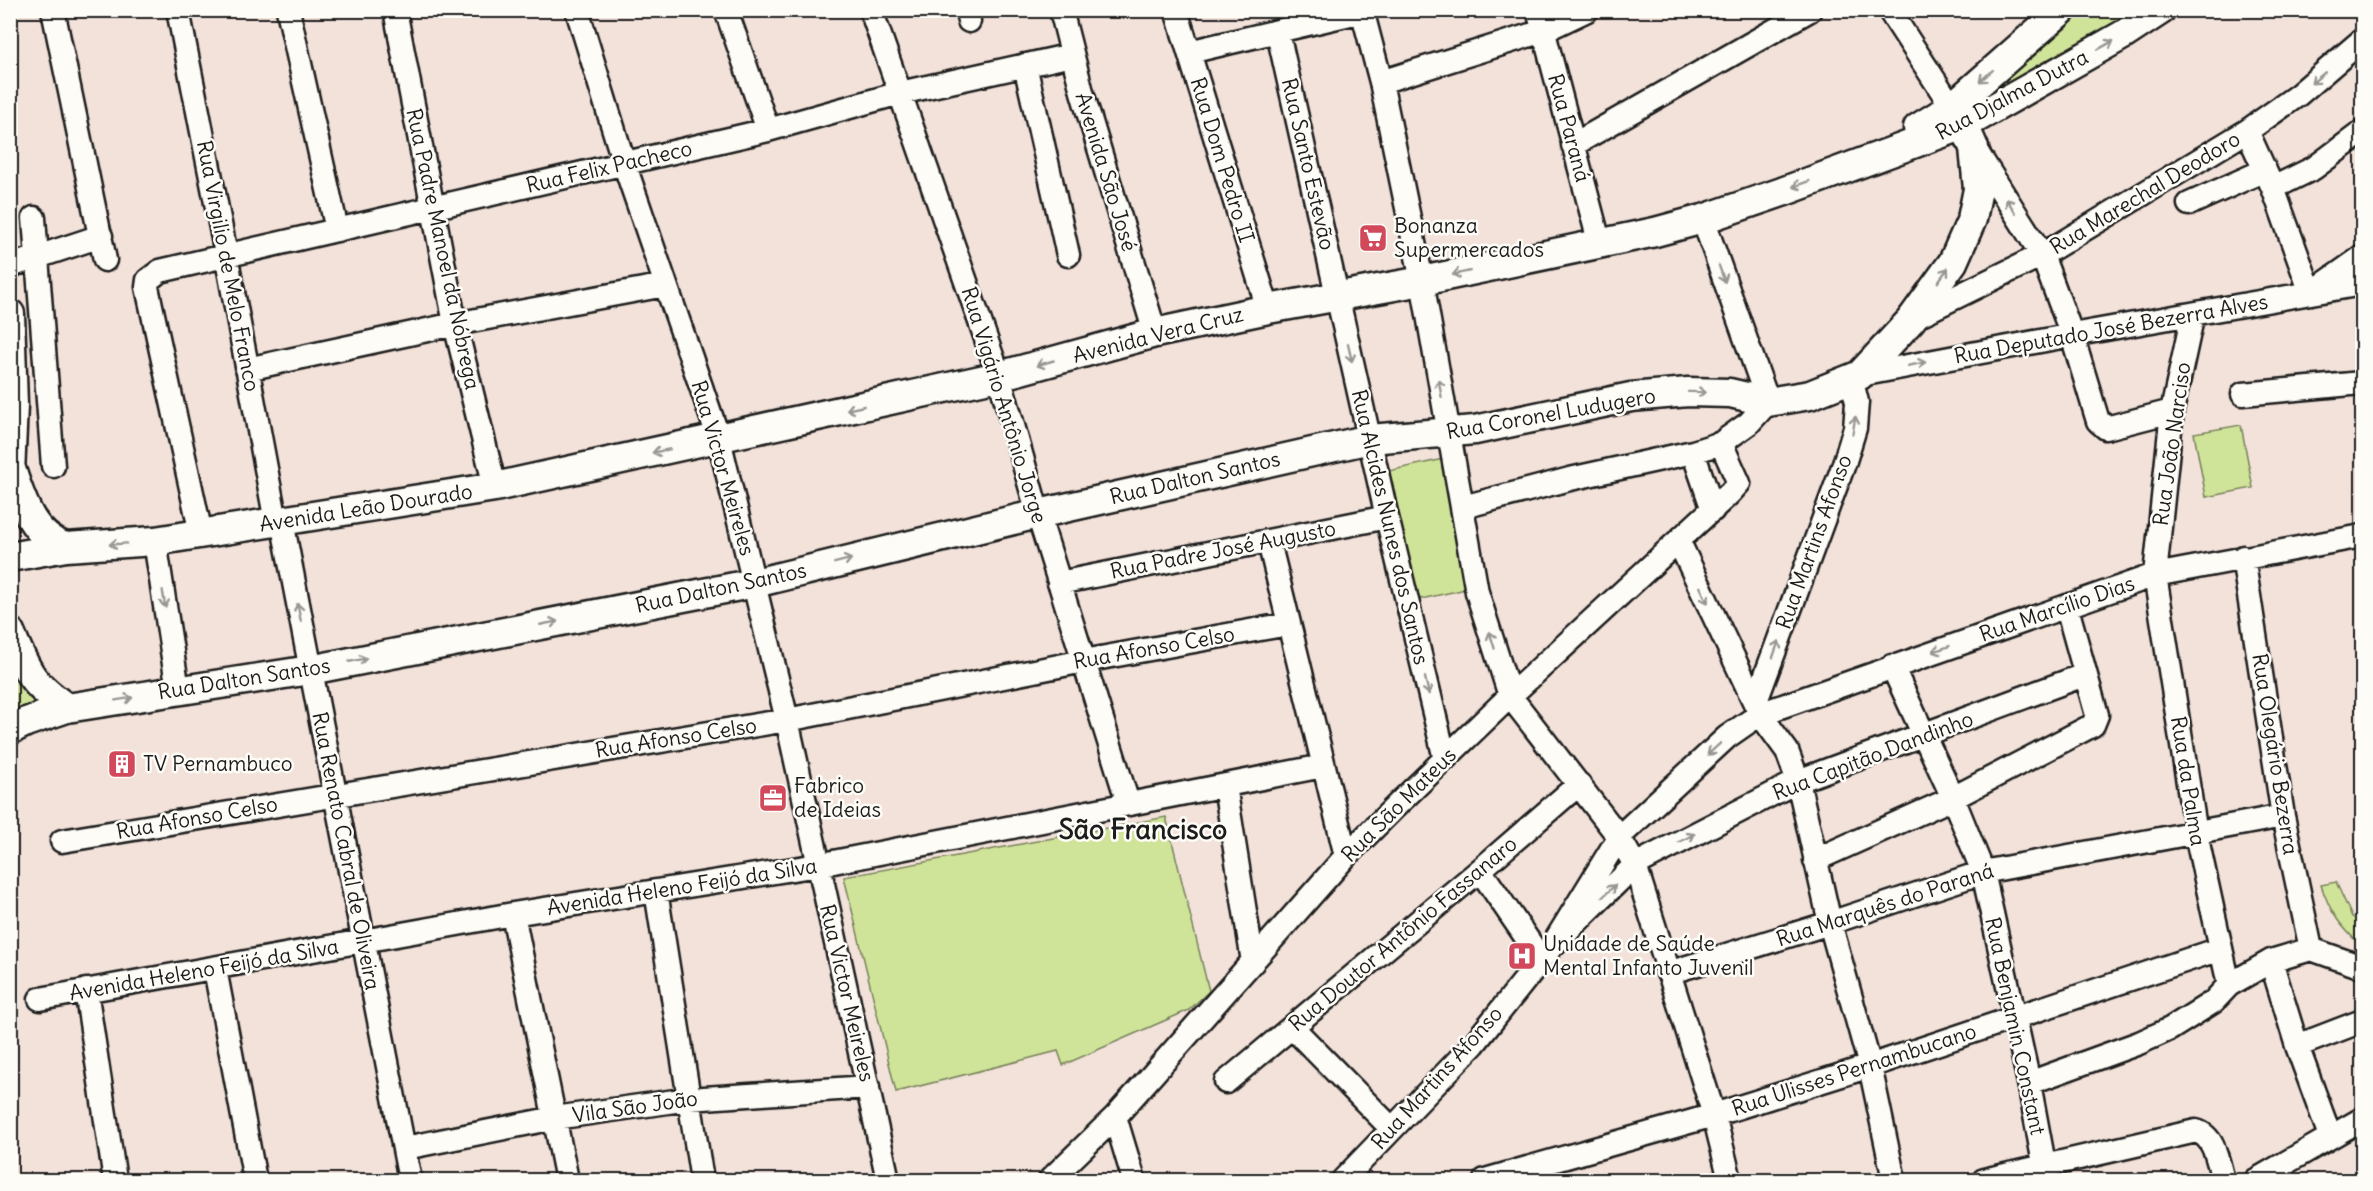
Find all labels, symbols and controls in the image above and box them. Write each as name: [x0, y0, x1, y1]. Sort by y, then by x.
one-way arrow: [2097, 38, 2114, 50]
street label: Rua Djalma Dutra: [1931, 43, 2093, 146]
one-way arrow: [1979, 69, 1994, 83]
street label: Rua Paraná: [1542, 71, 1597, 185]
one-way arrow: [2310, 72, 2326, 85]
street label: Rua Dom Pedro II: [1184, 74, 1260, 246]
street label: Rua Santo Estevão: [1276, 75, 1341, 253]
street label: Avenida São José: [1069, 89, 1143, 255]
street label: Rua Padre Manoel da Nóbrega: [400, 106, 487, 392]
street label: Rua Marechal Deodoro: [2045, 125, 2245, 260]
street label: Rua Felix Pacheco: [523, 134, 695, 199]
street label: Rua Virgilio de Melo Franco: [191, 138, 266, 394]
one-way arrow: [1793, 180, 1811, 191]
one-way arrow: [2004, 198, 2016, 215]
place label: Bonanza Supermercados: [1394, 212, 1544, 263]
supermarket icon: Bonanza Supermercados: [1357, 222, 1389, 254]
one-way arrow: [1718, 264, 1729, 283]
one-way arrow: [1451, 268, 1471, 279]
one-way arrow: [1937, 268, 1949, 284]
street label: Rua Vigário Antônio Jorge: [956, 283, 1053, 526]
street label: Rua Deputado José Bezerra Alves: [1952, 288, 2270, 369]
street label: Avenida Vera Cruz: [1070, 300, 1246, 369]
one-way arrow: [1345, 343, 1356, 362]
one-way arrow: [1036, 358, 1055, 370]
one-way arrow: [1907, 358, 1926, 369]
street label: Rua João Narciso: [2147, 360, 2196, 527]
street label: Rua Victor Meireles: [686, 377, 761, 559]
one-way arrow: [1435, 379, 1446, 398]
street label: Rua Coronel Ludugero: [1444, 382, 1658, 445]
street label: Rua Alcides Nunes dos Santos: [1346, 387, 1435, 667]
one-way arrow: [1687, 387, 1707, 398]
one-way arrow: [846, 403, 865, 415]
one-way arrow: [1849, 416, 1860, 436]
street label: Rua Dalton Santos: [1107, 445, 1283, 510]
one-way arrow: [652, 446, 672, 457]
street label: Rua Martins Afonso: [1769, 451, 1858, 633]
street label: Avenida Leão Dourado: [258, 477, 474, 538]
street label: Rua Padre José Augusto: [1108, 514, 1338, 585]
one-way arrow: [108, 538, 128, 549]
one-way arrow: [833, 555, 852, 567]
street label: Rua Dalton Santos: [633, 556, 809, 619]
street label: Rua Marcílio Dias: [1976, 569, 2138, 648]
one-way arrow: [1698, 586, 1710, 604]
one-way arrow: [159, 588, 170, 608]
one-way arrow: [293, 603, 304, 623]
one-way arrow: [539, 617, 559, 628]
street label: Rua Afonso Celso: [1071, 620, 1237, 675]
one-way arrow: [1486, 631, 1497, 650]
one-way arrow: [1771, 640, 1782, 659]
one-way arrow: [1932, 645, 1951, 656]
street label: Rua Olegário Bezerra: [2246, 651, 2305, 856]
street label: Rua Dalton Santos: [156, 652, 332, 705]
one-way arrow: [348, 654, 367, 665]
one-way arrow: [1422, 676, 1434, 695]
one-way arrow: [114, 693, 134, 704]
street label: Rua Capitão Dandinho: [1769, 705, 1977, 806]
street label: Rua Renato Cabral de Oliveira: [306, 710, 387, 992]
street label: Rua Afonso Celso: [593, 711, 759, 764]
street label: Rua da Palma: [2165, 714, 2212, 848]
street label: Rua São Mateus: [1335, 741, 1462, 868]
one-way arrow: [1706, 742, 1721, 756]
building icon: TV Pernambuco: [106, 748, 138, 780]
place label: TV Pernambuco: [143, 750, 292, 777]
place label: Fabrico de Ideias: [794, 772, 881, 823]
office icon: Fabrico de Ideias: [757, 782, 789, 814]
street label: Rua Afonso Celso: [114, 790, 280, 845]
district label: São Francisco: [1059, 812, 1227, 846]
street label: Rua Doutor Antônio Fassanaro: [1283, 830, 1522, 1037]
one-way arrow: [1678, 832, 1696, 844]
street label: Avenida Heleno Feijó da Silva: [545, 852, 819, 921]
street label: Rua Marquês do Paraná: [1773, 857, 1997, 952]
one-way arrow: [1601, 884, 1616, 898]
street label: Rua Victor Meireles: [814, 902, 881, 1084]
street label: Rua Benjamin Constant: [1979, 915, 2052, 1137]
place label: Unidade de Saúde Mental Infanto Juvenil: [1543, 930, 1753, 981]
street label: Avenida Heleno Feijó da Silva: [67, 933, 341, 1007]
hospital icon: Unidade de Saúde Mental Infanto Juvenil: [1506, 940, 1538, 972]
street label: Rua Martins Afonso: [1365, 1000, 1508, 1155]
street label: Rua Ulisses Pernambucano: [1728, 1017, 1980, 1122]
street label: Vila São João: [571, 1084, 699, 1129]

